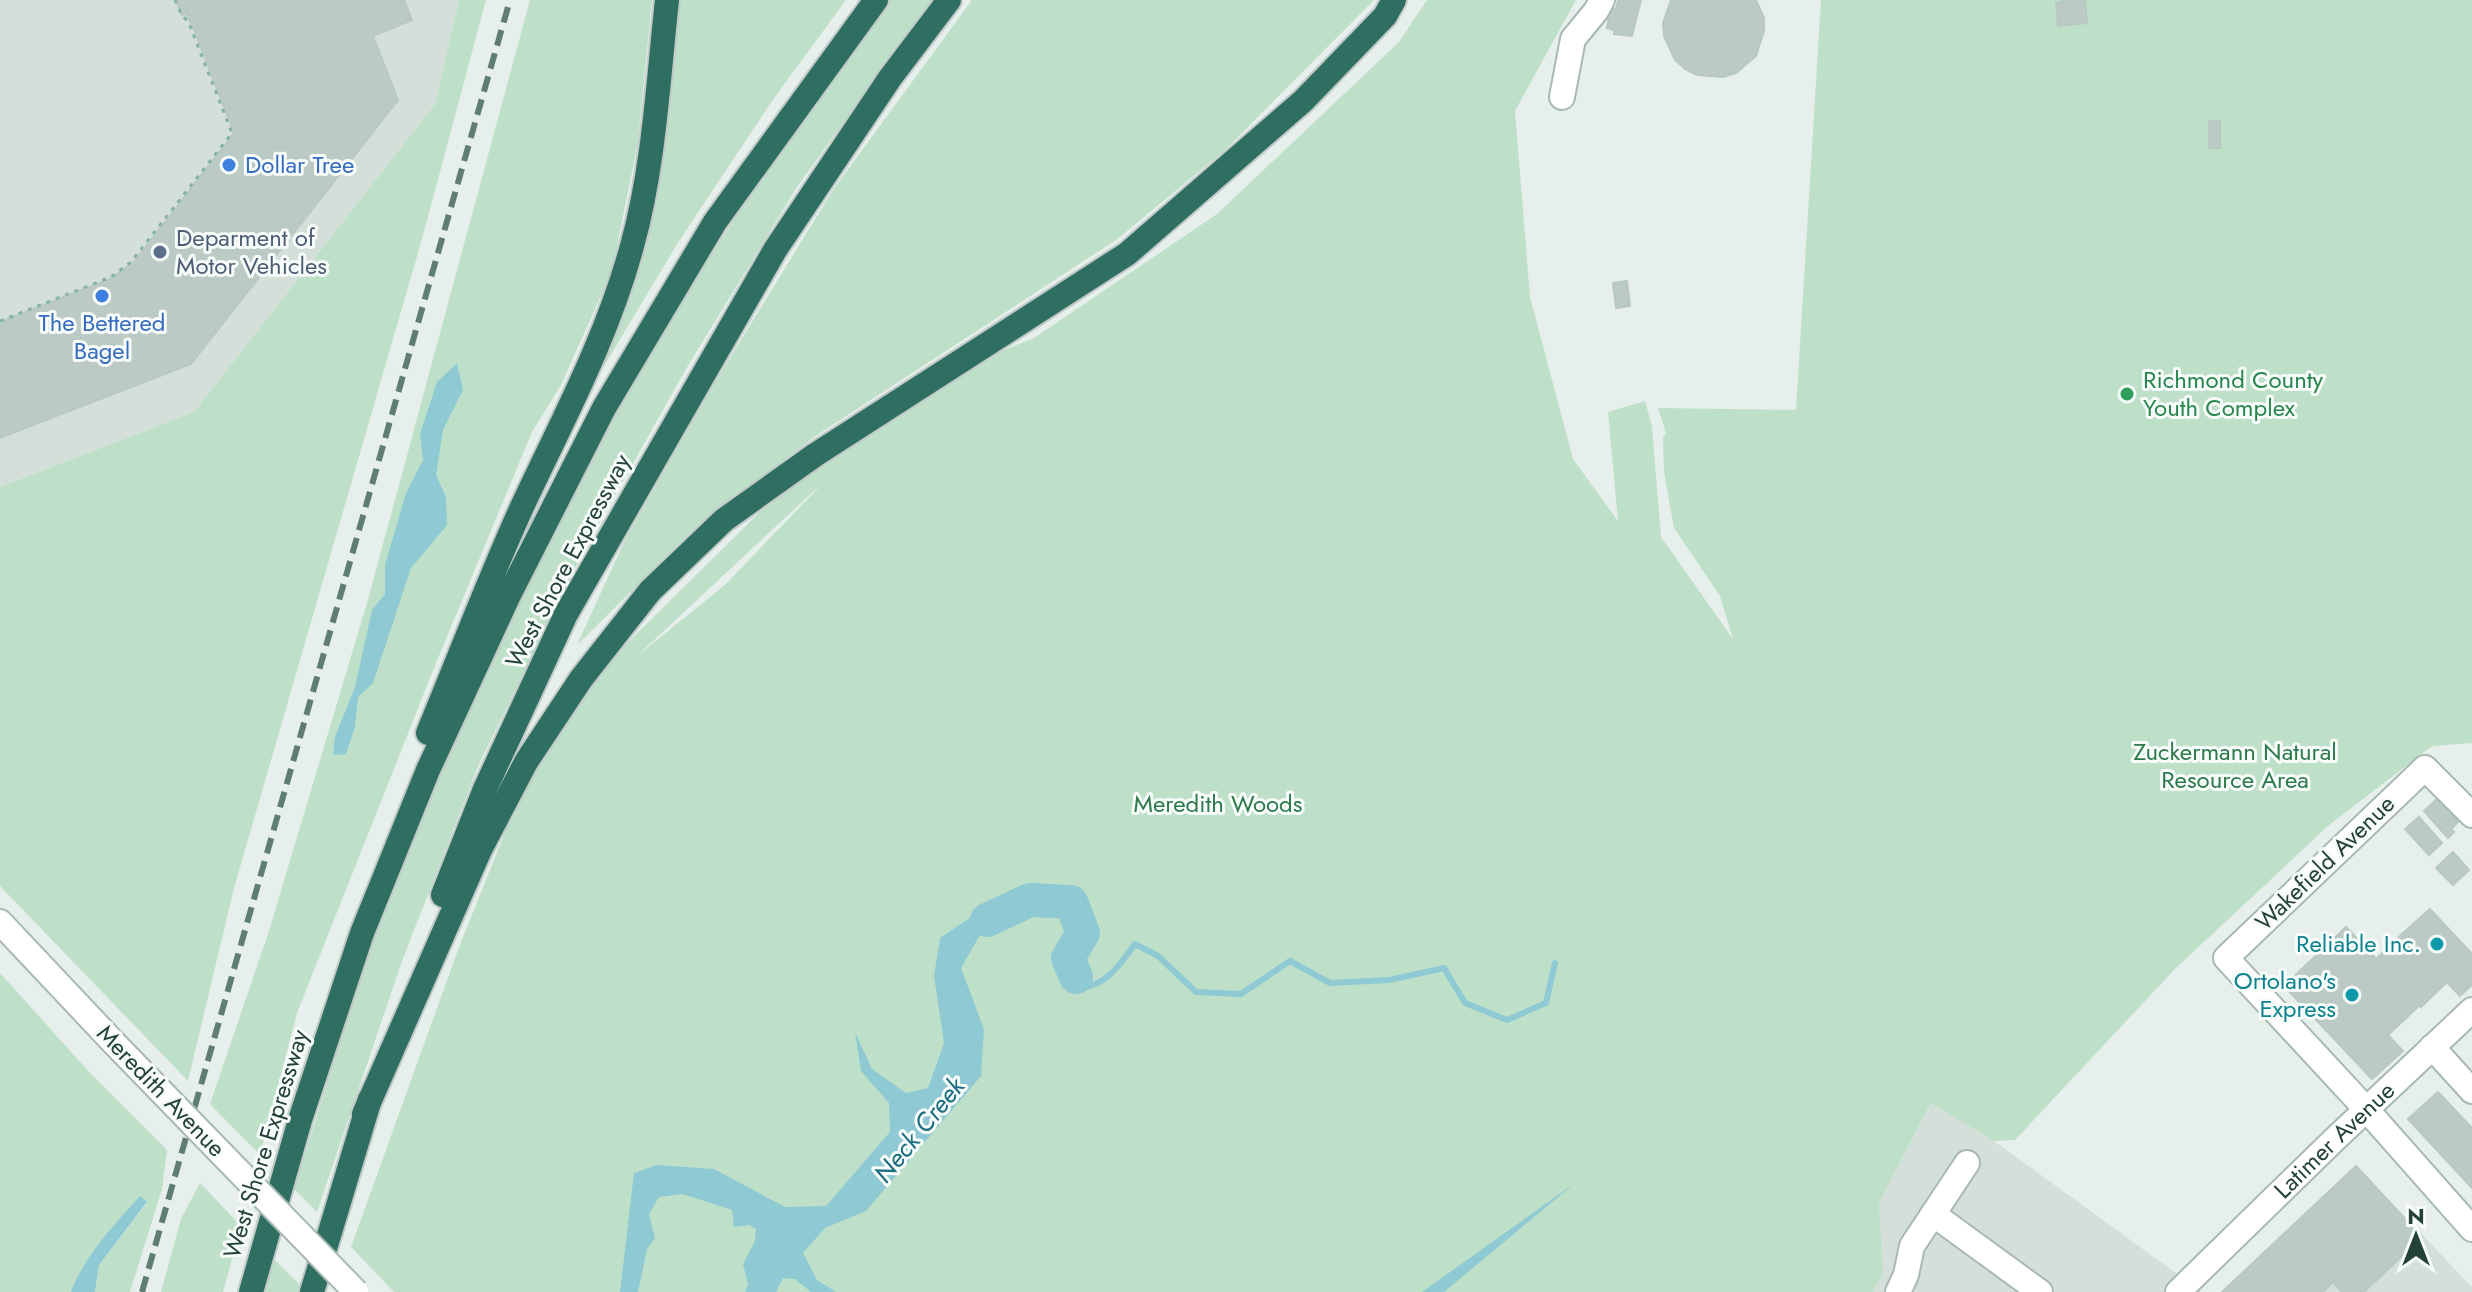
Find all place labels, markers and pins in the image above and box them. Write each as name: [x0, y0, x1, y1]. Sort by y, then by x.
place label: Dollar Tree: [245, 147, 354, 182]
marker: Dollar Tree: [220, 156, 238, 174]
place label: Deparment of Motor Vehicles: [176, 220, 327, 283]
marker: Deparment of Motor Vehicles: [151, 243, 169, 261]
marker: The Bettered Bagel: [93, 287, 111, 305]
place label: The Bettered Bagel: [39, 305, 165, 368]
place label: Richmond County Youth Complex: [2143, 362, 2324, 425]
marker: Richmond County Youth Complex: [2118, 385, 2136, 403]
place label: Reliable Inc.: [2296, 926, 2421, 961]
marker: Reliable Inc.: [2428, 935, 2446, 953]
place label: Ortolano's Express: [2234, 963, 2336, 1026]
marker: Ortolano's Express: [2343, 986, 2361, 1004]

